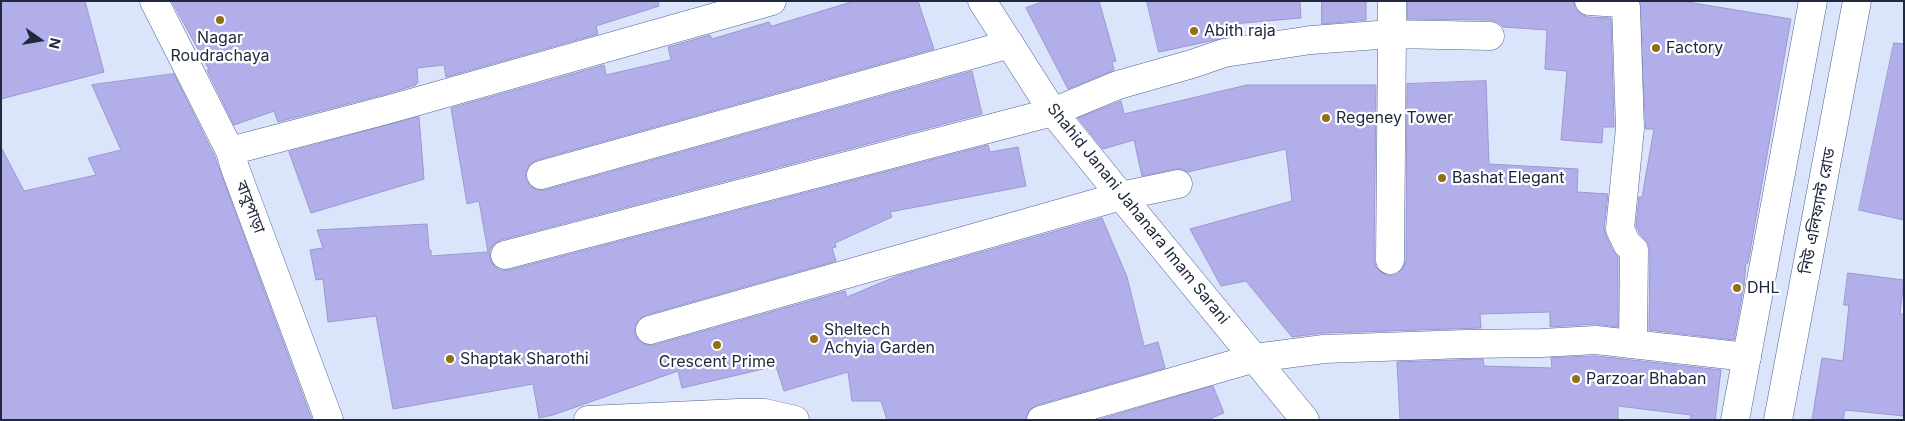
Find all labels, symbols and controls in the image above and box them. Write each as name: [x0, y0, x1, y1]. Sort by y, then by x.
marker: Nagar Roudrachaya: [214, 14, 226, 26]
north arrow: [15, 15, 65, 65]
place label: Abith raja: [1204, 21, 1276, 41]
marker: Abith raja: [1188, 25, 1200, 37]
place label: Nagar Roudrachaya: [170, 28, 270, 66]
text: N: [46, 36, 65, 51]
place label: Factory: [1666, 38, 1723, 58]
marker: Factory: [1650, 42, 1662, 54]
street label: Shahid Janani Jahanara Imam Sarani: [1043, 100, 1233, 328]
place label: Regeney Tower: [1336, 108, 1453, 128]
marker: Regeney Tower: [1320, 112, 1332, 124]
street label: নিউ এলিফ্যান্ট রোড: [1796, 146, 1840, 276]
place label: Bashat Elegant: [1452, 168, 1564, 188]
marker: Bashat Elegant: [1436, 172, 1448, 184]
street label: বাবুপাড়া: [231, 178, 269, 236]
place label: DHL: [1747, 278, 1779, 298]
marker: DHL: [1731, 282, 1743, 294]
place label: Sheltech Achyia Garden: [824, 320, 935, 358]
marker: Sheltech Achyia Garden: [808, 333, 820, 345]
marker: Crescent Prime: [711, 339, 723, 351]
place label: Shaptak Sharothi: [460, 349, 589, 369]
place label: Crescent Prime: [659, 352, 775, 372]
marker: Shaptak Sharothi: [444, 353, 456, 365]
place label: Parzoar Bhaban: [1586, 369, 1706, 389]
marker: Parzoar Bhaban: [1570, 373, 1582, 385]

